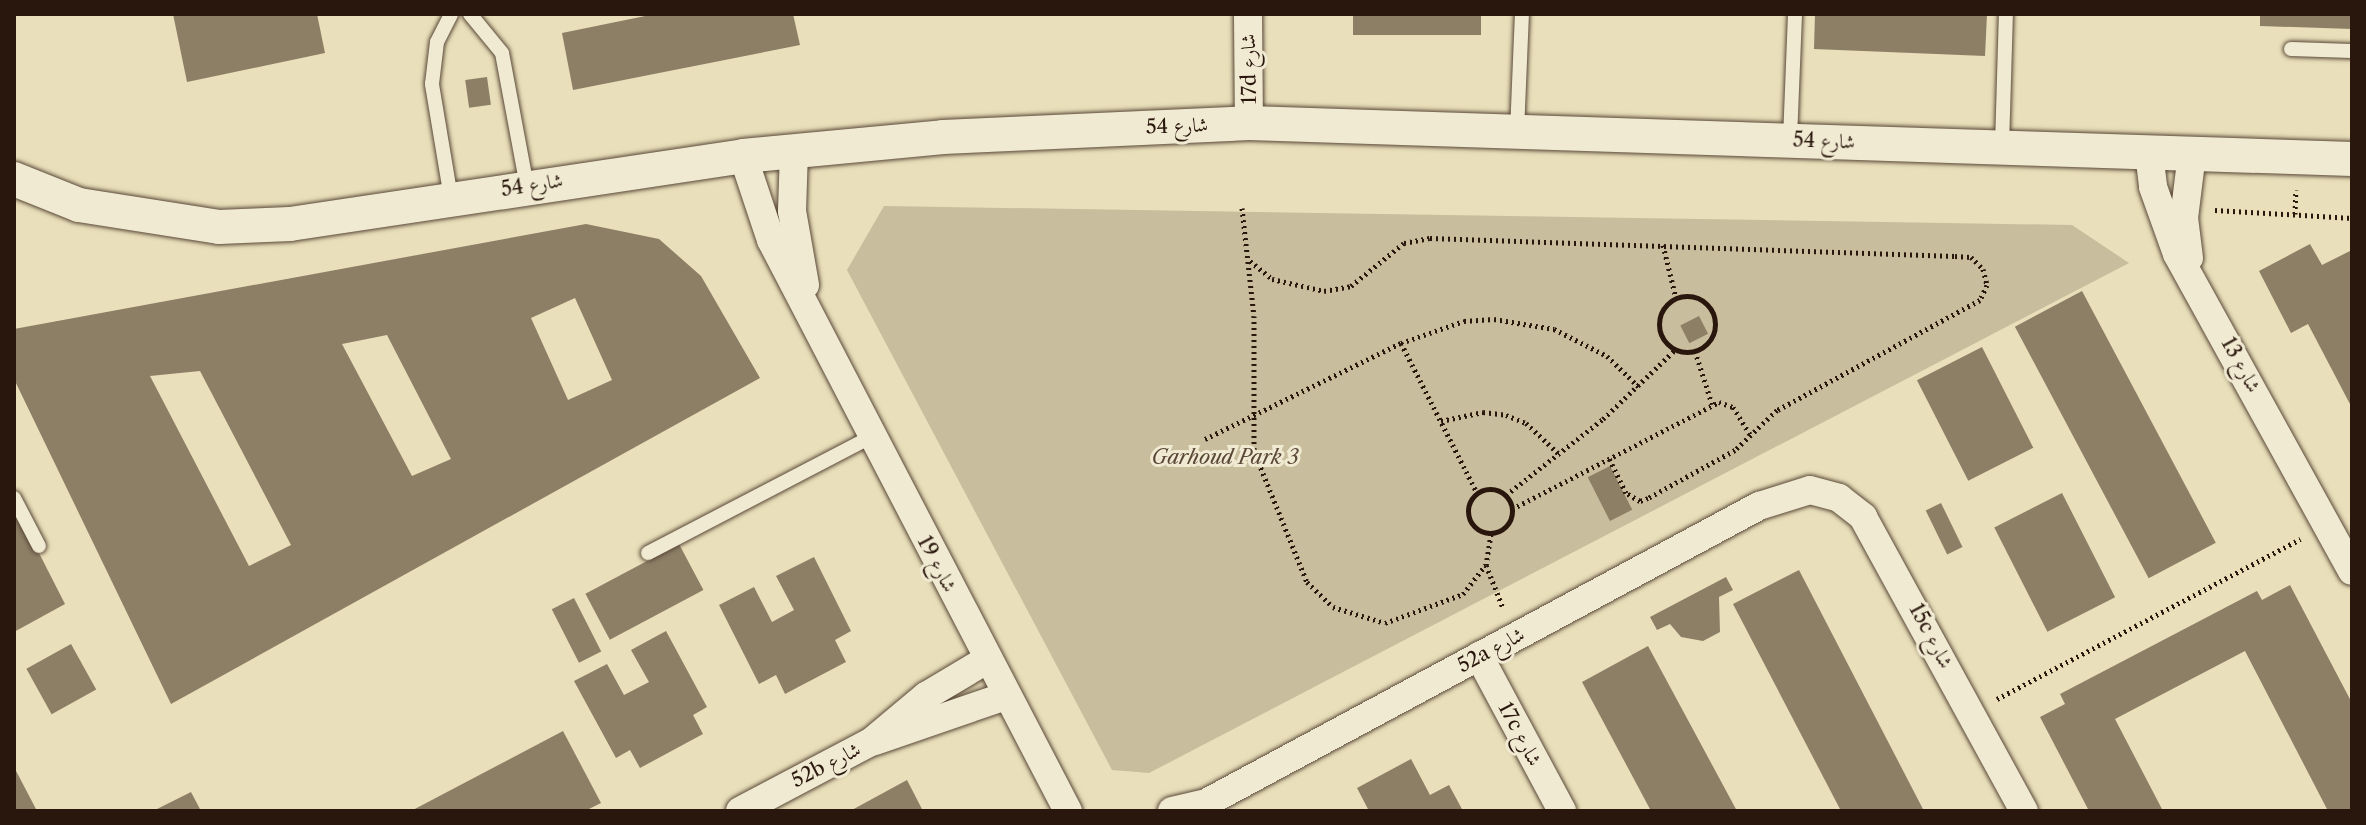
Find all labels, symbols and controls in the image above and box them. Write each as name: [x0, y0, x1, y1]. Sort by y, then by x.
street label: 17d شارع: [1236, 34, 1262, 104]
street label: شارع 54: [1145, 113, 1209, 139]
street label: شارع 54: [1792, 128, 1856, 154]
street label: شارع 54: [499, 168, 565, 202]
street label: شارع 13: [2216, 333, 2266, 397]
park label: Garhoud Park 3: [1151, 445, 1299, 469]
street label: شارع 19: [912, 532, 962, 596]
street label: 15c شارع: [1904, 600, 1958, 672]
street label: 52a شارع: [1453, 622, 1529, 678]
street label: 17c شارع: [1493, 698, 1547, 770]
street label: 52b شارع: [787, 737, 865, 793]

